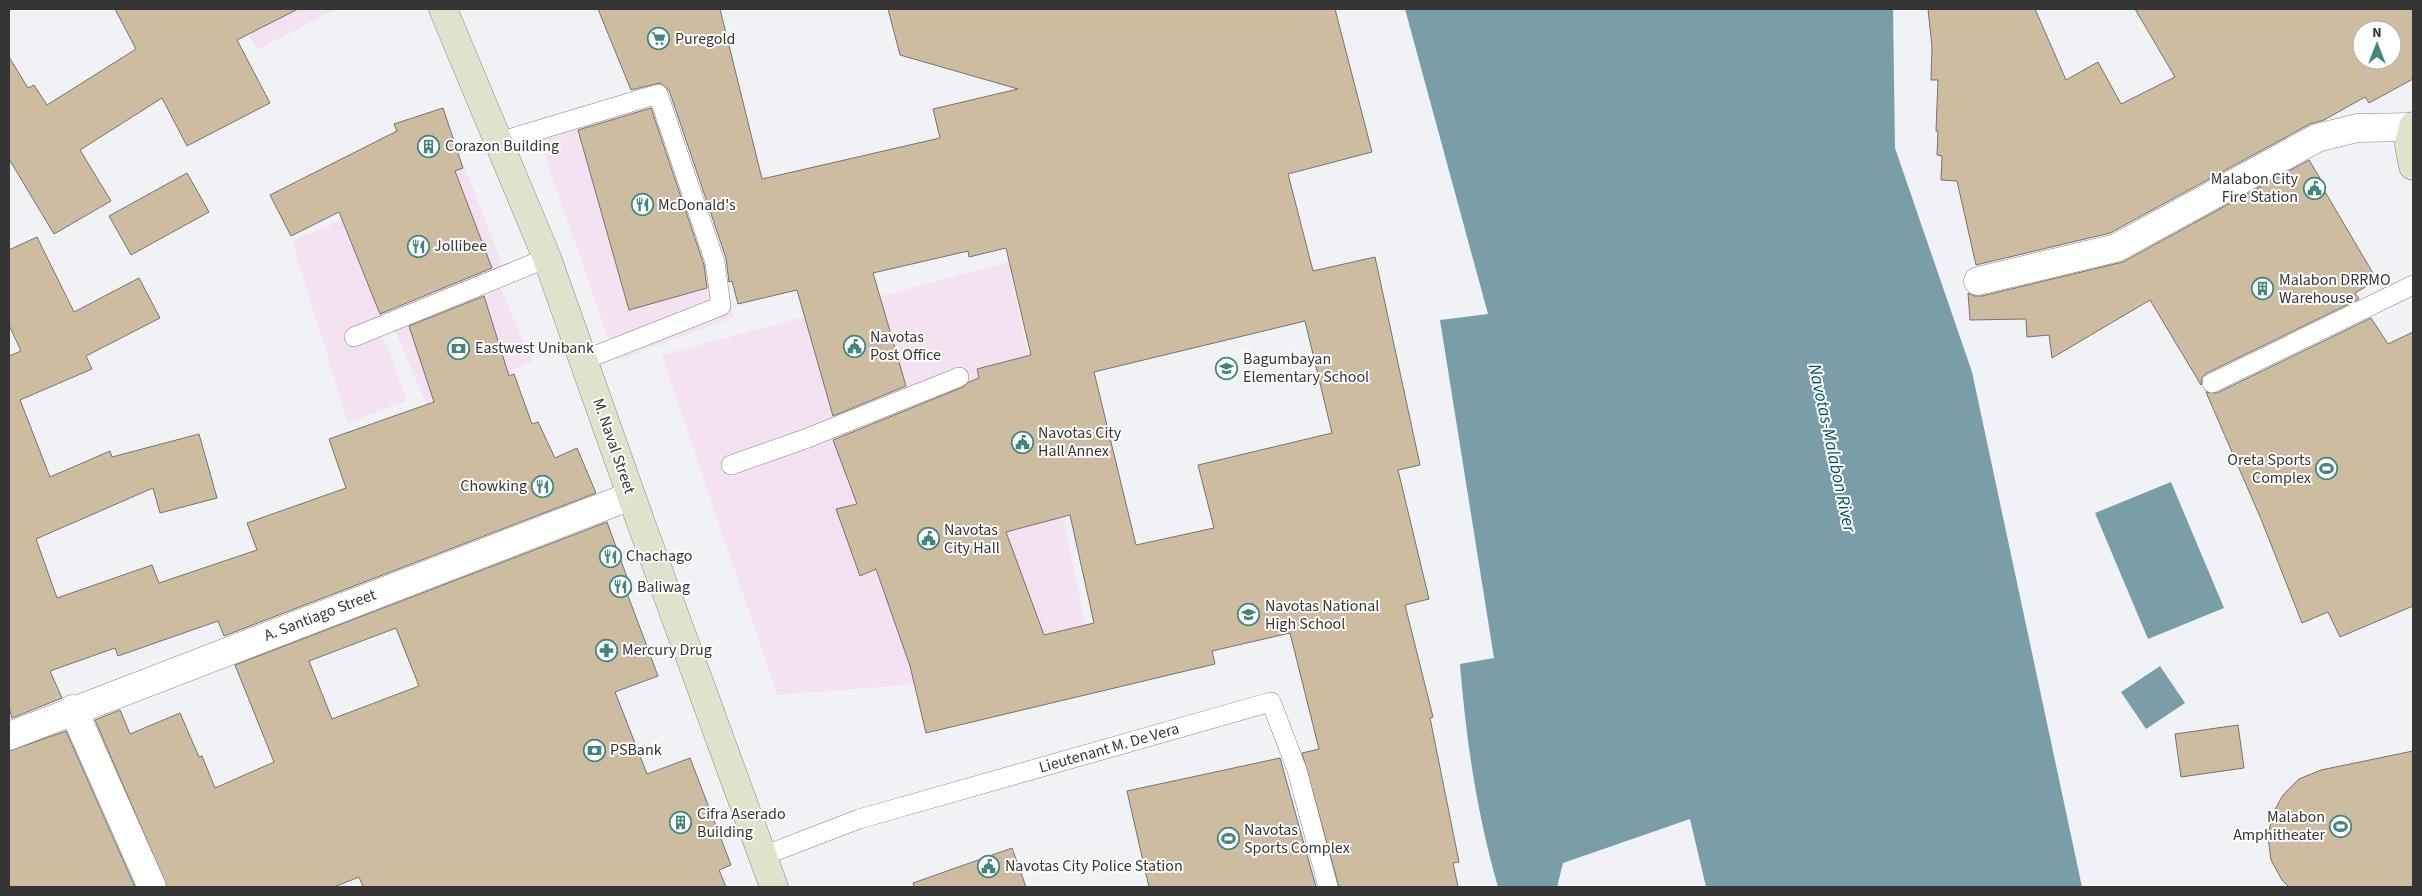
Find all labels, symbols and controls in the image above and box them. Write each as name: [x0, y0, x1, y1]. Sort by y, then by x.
north arrow: [2352, 20, 2402, 70]
text: N: [2372, 23, 2382, 43]
supermarket icon: Puregold: [647, 27, 671, 51]
place label: Puregold: [675, 28, 735, 50]
building icon: Corazon Building: [417, 134, 441, 158]
place label: Corazon Building: [445, 135, 559, 157]
place label: Malabon City Fire Station: [2211, 168, 2299, 208]
public building icon: Malabon City Fire Station: [2302, 176, 2326, 200]
restaurant icon: McDonald's: [630, 193, 654, 217]
place label: McDonald's: [658, 194, 736, 216]
restaurant icon: Jollibee: [406, 234, 430, 258]
place label: Jollibee: [434, 235, 487, 257]
place label: Malabon DRRMO Warehouse: [2279, 269, 2391, 309]
building icon: Malabon DRRMO Warehouse: [2251, 277, 2275, 301]
place label: Navotas Post Office: [870, 326, 941, 366]
public building icon: Navotas Post Office: [842, 334, 866, 358]
bank icon: Eastwest Unibank: [447, 336, 471, 360]
place label: Eastwest Unibank: [475, 337, 594, 359]
place label: Bagumbayan Elementary School: [1243, 348, 1369, 388]
school or university icon: Bagumbayan Elementary School: [1215, 356, 1239, 380]
water label: Navotas-Malabon River: [1802, 362, 1862, 535]
street label: M. Naval Street: [587, 395, 641, 497]
place label: Navotas City Hall Annex: [1038, 422, 1122, 462]
public building icon: Navotas City Hall Annex: [1010, 430, 1034, 454]
place label: Oreta Sports Complex: [2227, 449, 2311, 489]
sports icon: Oreta Sports Complex: [2315, 457, 2339, 481]
restaurant icon: Chowking: [531, 474, 555, 498]
place label: Chowking: [460, 475, 527, 497]
place label: Navotas City Hall: [944, 519, 1000, 559]
public building icon: Navotas City Hall: [916, 527, 940, 551]
restaurant icon: Chachago: [598, 544, 622, 568]
place label: Chachago: [626, 545, 693, 567]
restaurant icon: Baliwag: [609, 575, 633, 599]
place label: Baliwag: [637, 576, 690, 598]
street label: A. Santiago Street: [261, 583, 380, 646]
place label: Navotas National High School: [1265, 595, 1379, 635]
school or university icon: Navotas National High School: [1237, 603, 1261, 627]
pharmacy icon: Mercury Drug: [594, 638, 618, 662]
place label: Mercury Drug: [622, 639, 712, 661]
street label: Lieutenant M. De Vera: [1036, 717, 1182, 779]
bank icon: PSBank: [582, 738, 606, 762]
place label: PSBank: [610, 739, 662, 761]
place label: Cifra Aserado Building: [697, 803, 786, 843]
place label: Malabon Amphitheater: [2233, 806, 2325, 846]
building icon: Cifra Aserado Building: [669, 811, 693, 835]
sports icon: Malabon Amphitheater: [2329, 814, 2353, 838]
place label: Navotas Sports Complex: [1244, 819, 1350, 859]
sports icon: Navotas Sports Complex: [1216, 827, 1240, 851]
public building icon: Navotas City Police Station: [977, 854, 1001, 878]
place label: Navotas City Police Station: [1005, 855, 1183, 877]

